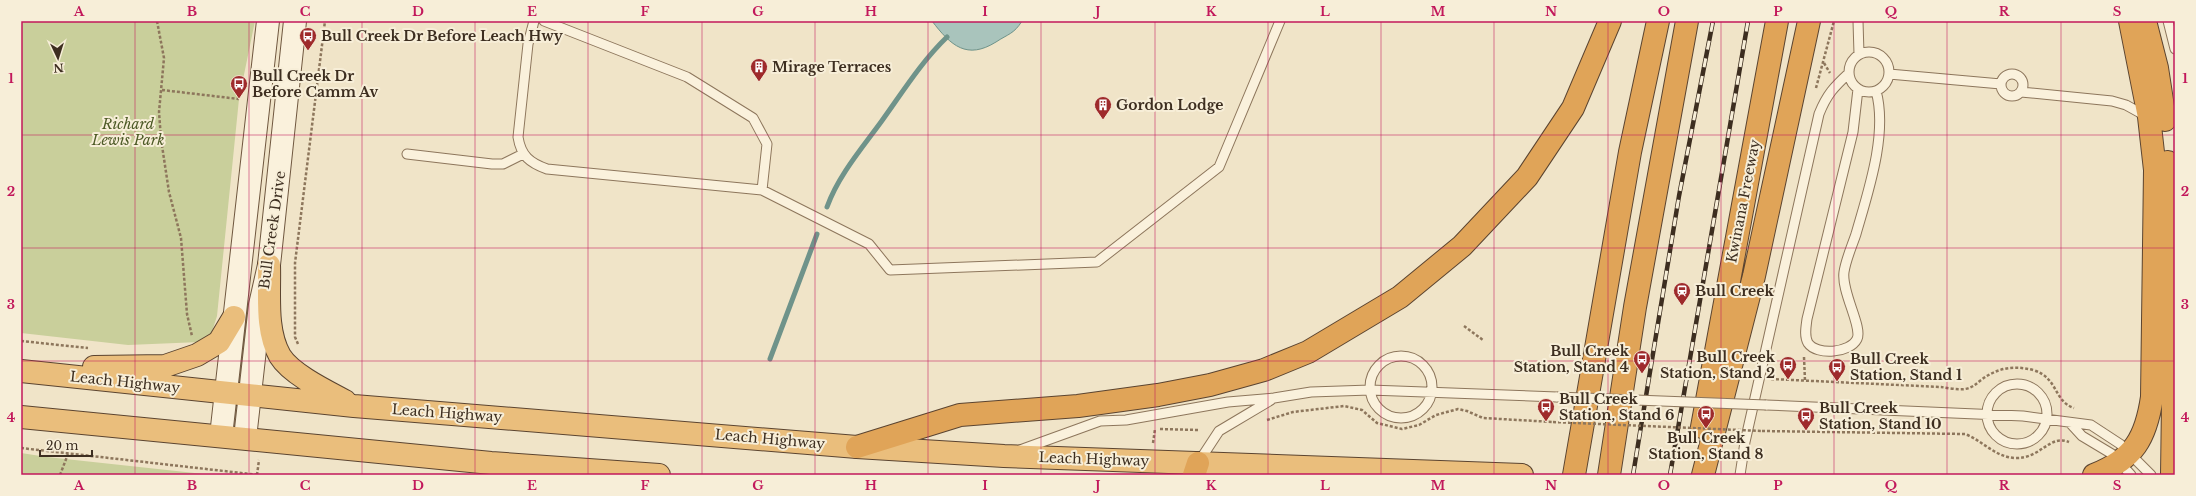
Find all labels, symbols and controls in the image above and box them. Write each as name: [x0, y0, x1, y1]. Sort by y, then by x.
text: A: [73, 3, 85, 20]
text: B: [187, 3, 197, 20]
text: C: [300, 3, 311, 20]
text: D: [412, 3, 424, 20]
text: E: [527, 3, 537, 20]
text: F: [641, 3, 650, 20]
text: G: [752, 3, 764, 20]
text: H: [865, 3, 877, 20]
text: I: [982, 3, 988, 20]
text: J: [1092, 3, 1101, 20]
text: K: [1206, 3, 1217, 20]
text: L: [1320, 3, 1330, 20]
text: M: [1431, 3, 1446, 20]
text: N: [1545, 3, 1557, 20]
text: O: [1658, 3, 1670, 20]
text: P: [1773, 3, 1783, 20]
text: Q: [1885, 3, 1898, 20]
text: R: [1999, 3, 2011, 20]
text: S: [2113, 3, 2122, 20]
bus stop icon: Bull Creek Dr Before Leach Hwy: [298, 26, 318, 51]
place label: Bull Creek Dr Before Leach Hwy: [321, 27, 564, 45]
north arrow: [38, 38, 78, 78]
building icon: Mirage Terraces: [749, 57, 769, 82]
place label: Mirage Terraces: [772, 58, 892, 76]
text: N: [52, 61, 64, 75]
place label: Bull Creek Dr Before Camm Av: [252, 67, 379, 101]
text: 1: [8, 70, 14, 87]
text: 1: [2182, 70, 2188, 87]
bus stop icon: Bull Creek Dr Before Camm Av: [229, 74, 249, 99]
building icon: Gordon Lodge: [1093, 95, 1113, 120]
place label: Gordon Lodge: [1116, 96, 1223, 114]
park label: Richard Lewis Park: [91, 115, 164, 149]
street label: Kwinana Freeway: [1722, 138, 1764, 264]
street label: Bull Creek Drive: [255, 170, 289, 290]
text: 2: [7, 183, 15, 200]
text: 2: [2181, 183, 2189, 200]
station icon: Bull Creek: [1672, 281, 1692, 306]
place label: Bull Creek: [1695, 282, 1774, 300]
text: 3: [7, 296, 15, 313]
text: 3: [2181, 296, 2189, 313]
place label: Bull Creek Station, Stand 4: [1514, 342, 1630, 376]
place label: Bull Creek Station, Stand 2: [1660, 348, 1776, 382]
bus stop icon: Bull Creek Station, Stand 4: [1632, 349, 1652, 374]
place label: Bull Creek Station, Stand 1: [1850, 350, 1962, 384]
bus stop icon: Bull Creek Station, Stand 2: [1778, 355, 1798, 380]
bus stop icon: Bull Creek Station, Stand 1: [1827, 357, 1847, 382]
street label: Leach Highway: [69, 367, 181, 397]
place label: Bull Creek Station, Stand 6: [1559, 390, 1674, 424]
bus stop icon: Bull Creek Station, Stand 6: [1536, 397, 1556, 422]
place label: Bull Creek Station, Stand 10: [1819, 399, 1942, 433]
street label: Leach Highway: [391, 400, 503, 426]
bus stop icon: Bull Creek Station, Stand 8: [1696, 404, 1716, 429]
bus stop icon: Bull Creek Station, Stand 10: [1796, 406, 1816, 431]
text: 4: [7, 409, 16, 426]
text: 4: [2181, 409, 2190, 426]
street label: Leach Highway: [714, 425, 826, 453]
place label: Bull Creek Station, Stand 8: [1649, 429, 1764, 463]
scale bar: [40, 432, 92, 458]
text: 20 m: [46, 438, 78, 453]
street label: Leach Highway: [1038, 448, 1150, 470]
text: A: [73, 477, 85, 494]
text: B: [187, 477, 197, 494]
text: C: [300, 477, 311, 494]
text: D: [412, 477, 424, 494]
text: E: [527, 477, 537, 494]
text: F: [641, 477, 650, 494]
text: G: [752, 477, 764, 494]
text: H: [865, 477, 877, 494]
text: I: [982, 477, 988, 494]
text: J: [1092, 477, 1101, 494]
text: K: [1206, 477, 1217, 494]
text: L: [1320, 477, 1330, 494]
text: M: [1431, 477, 1446, 494]
text: N: [1545, 477, 1557, 494]
text: O: [1658, 477, 1670, 494]
text: P: [1773, 477, 1783, 494]
text: Q: [1885, 477, 1898, 494]
text: R: [1999, 477, 2011, 494]
text: S: [2113, 477, 2122, 494]

